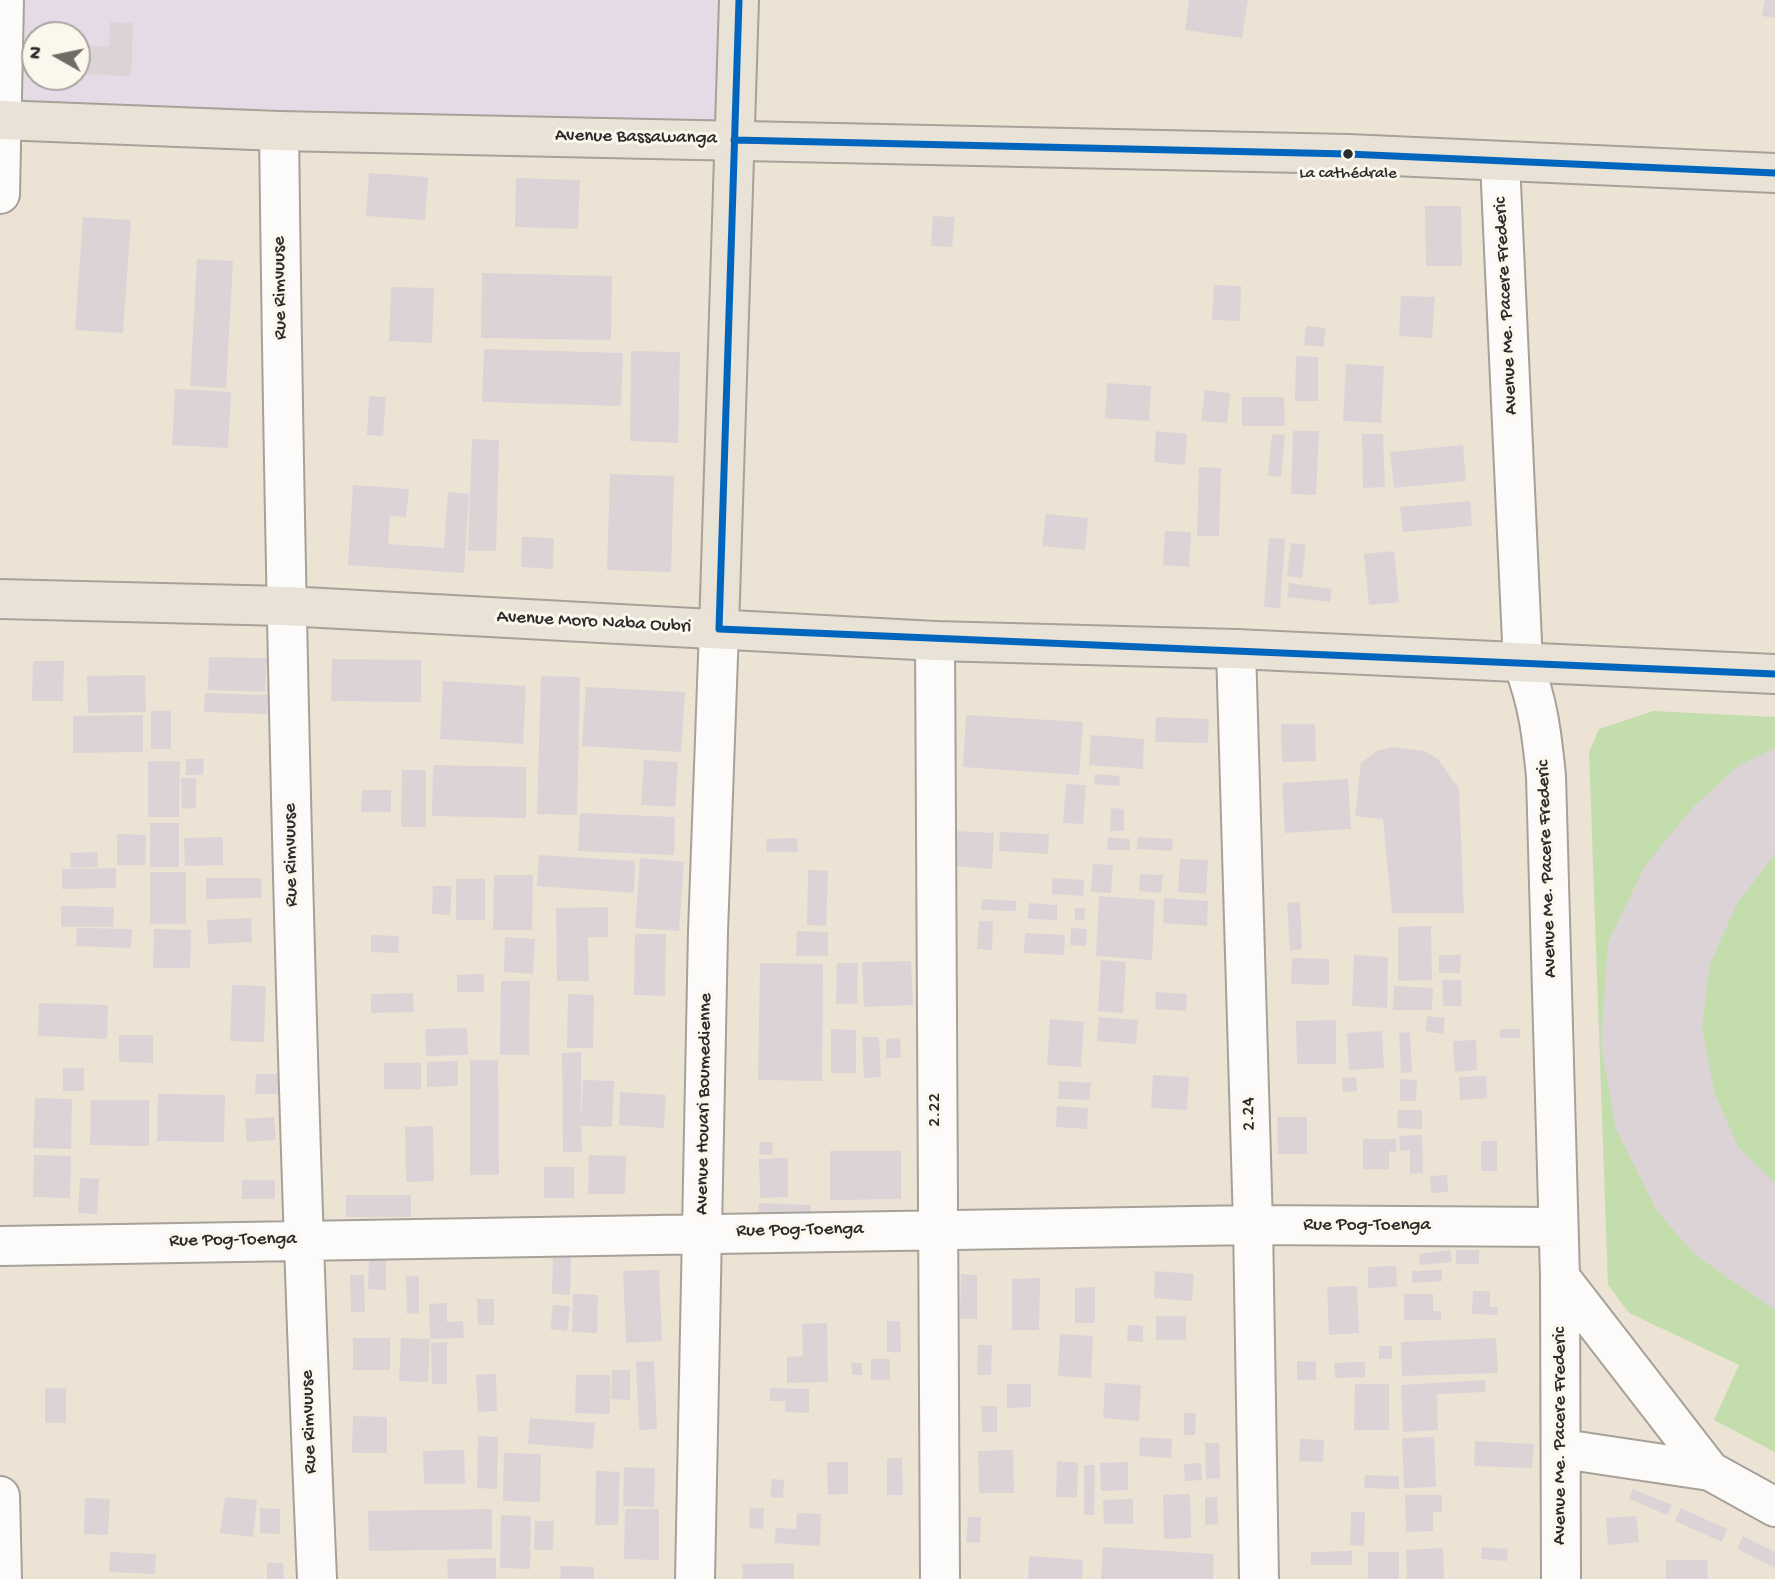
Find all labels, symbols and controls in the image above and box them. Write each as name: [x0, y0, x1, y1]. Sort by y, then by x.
north arrow: [21, 21, 91, 91]
text: N: [24, 45, 49, 61]
street label: Avenue Bassawanga: [555, 125, 717, 151]
marker: La cathédrale: [1341, 147, 1355, 161]
place label: La cathédrale: [1299, 164, 1397, 184]
street label: Avenue Me. Pacere Frederic: [1490, 197, 1524, 415]
street label: Rue Rimvuuse: [269, 236, 293, 340]
street label: Avenue Moro Naba Oubri: [496, 607, 692, 639]
street label: Avenue Me. Pacere Frederic: [1533, 760, 1563, 978]
street label: Rue Rimvuuse: [280, 803, 304, 907]
street label: Avenue Houari Boumedienne: [692, 993, 718, 1215]
street label: 2.22: [925, 1093, 947, 1127]
street label: 2.24: [1238, 1097, 1262, 1131]
street label: Rue Pog-Toenga: [1303, 1215, 1431, 1237]
street label: Rue Pog-Toenga: [736, 1218, 864, 1244]
street label: Rue Pog-Toenga: [169, 1228, 297, 1254]
street label: Avenue Me. Pacere Frederic: [1550, 1327, 1572, 1545]
street label: Rue Rimvuuse: [297, 1370, 323, 1474]

